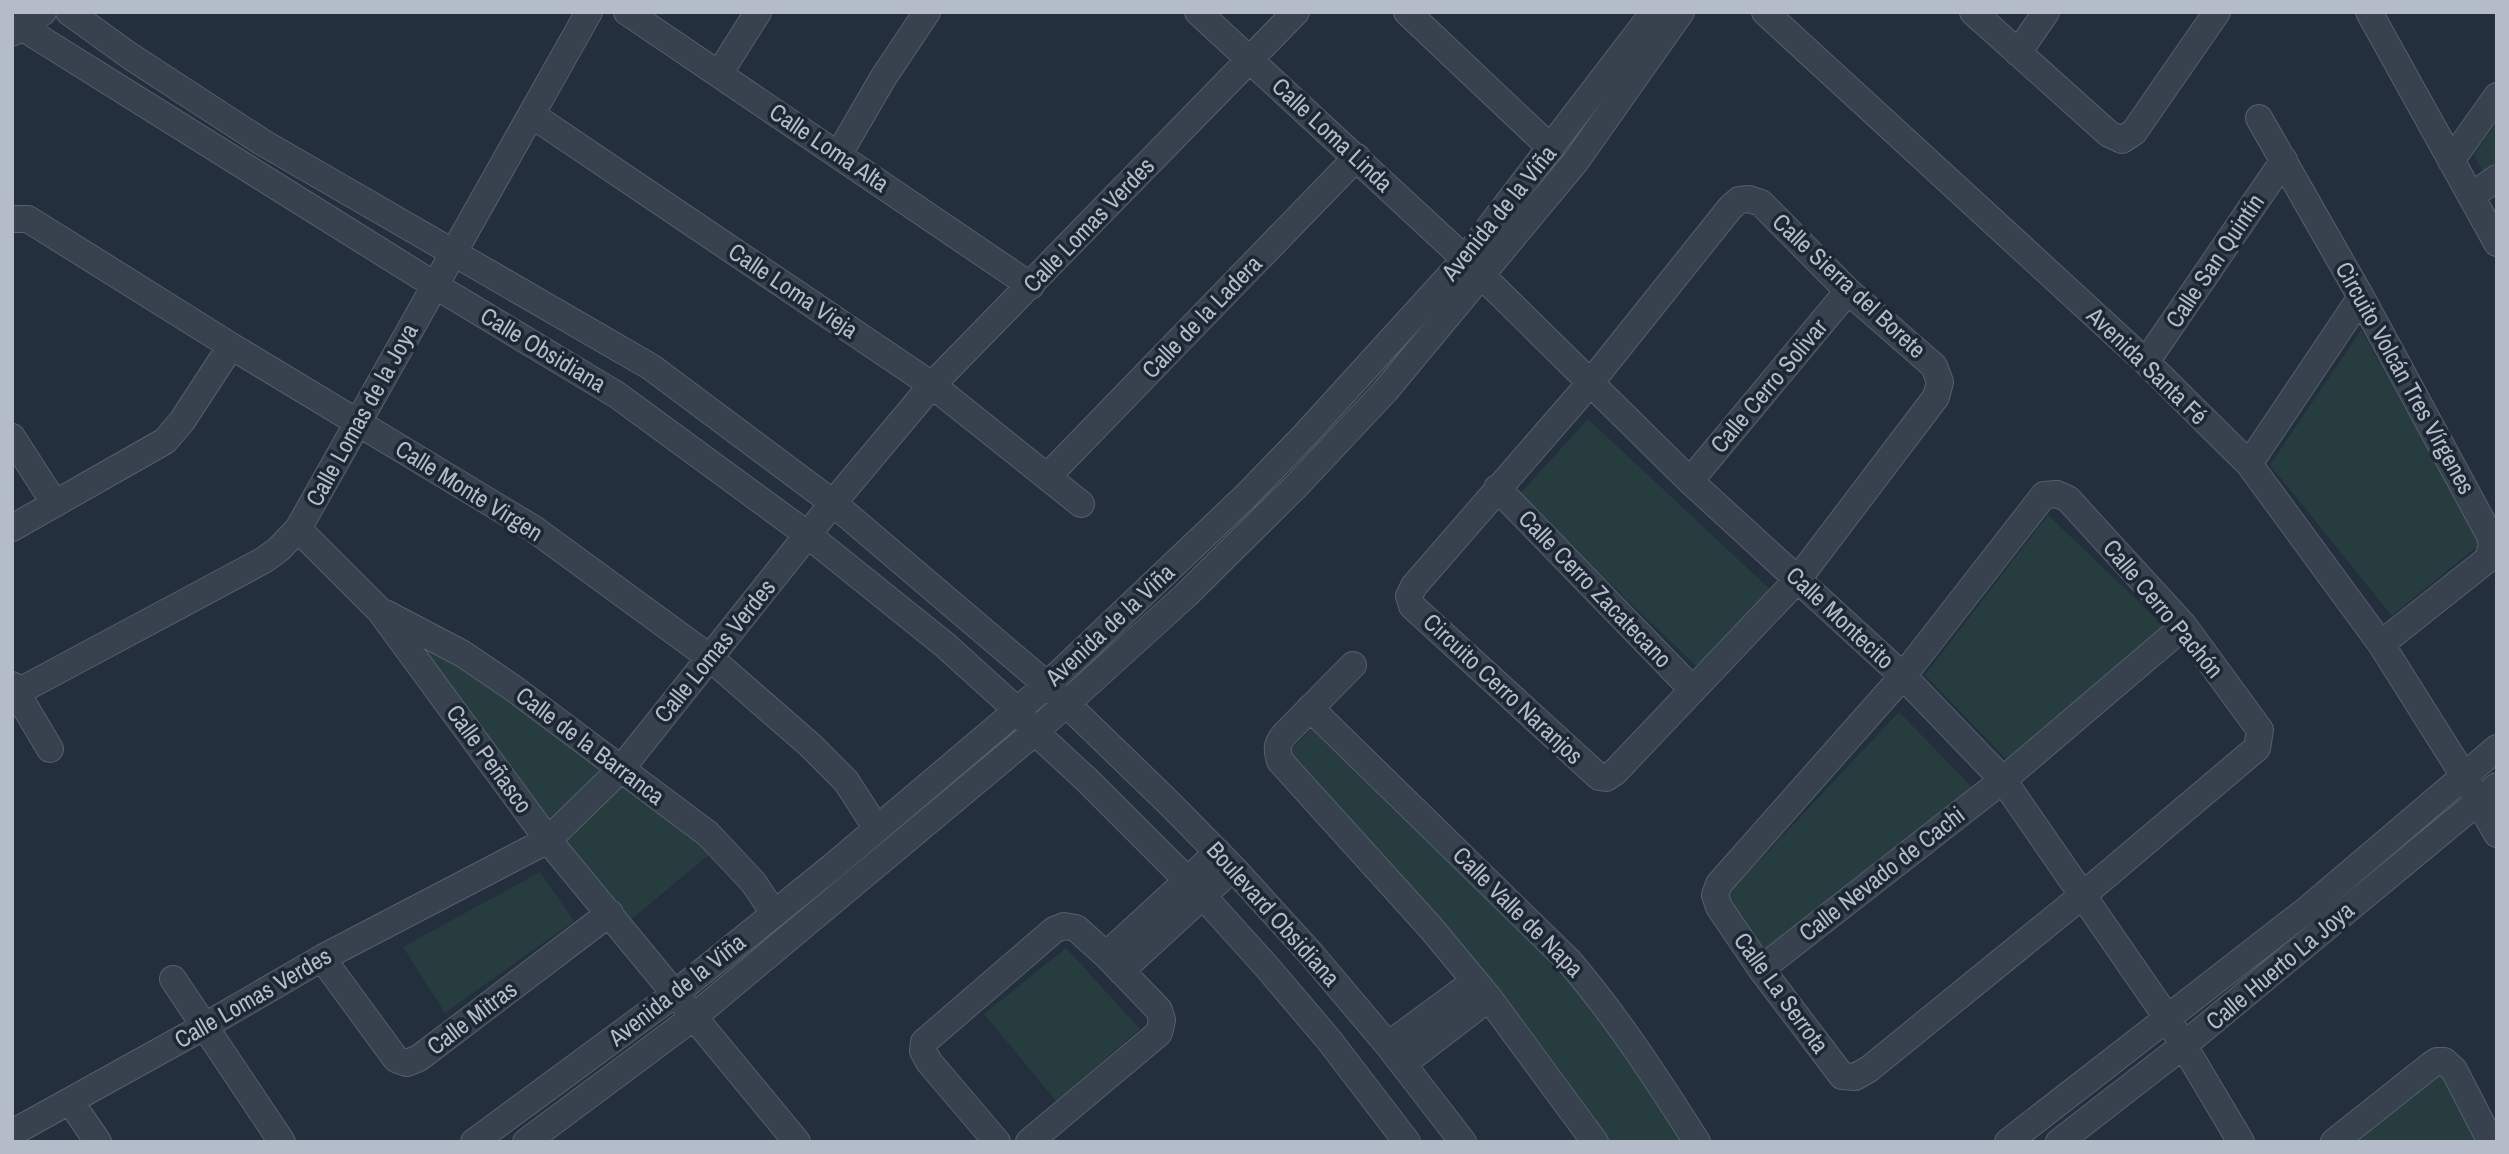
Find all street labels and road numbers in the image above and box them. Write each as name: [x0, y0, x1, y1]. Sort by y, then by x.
street label: Calle Loma Linda: [1265, 70, 1400, 199]
street label: Calle Loma Alta: [763, 95, 896, 199]
street label: Avenida de la Viña: [1433, 138, 1563, 288]
street label: Calle Lomas Verdes: [1016, 150, 1161, 299]
street label: Calle San Quintín: [2157, 187, 2271, 334]
street label: Calle Sierra del Borete: [1766, 206, 1933, 365]
street label: Calle Loma Vieja: [723, 235, 865, 345]
street label: Calle de la Ladera: [1134, 248, 1268, 385]
street label: Circuito Volcán Tres Vírgenes: [2329, 256, 2483, 499]
street label: Calle Obsidiana: [475, 299, 612, 399]
street label: Avenida Santa Fé: [2080, 299, 2215, 431]
street label: Calle Cerro Solivar: [1703, 311, 1834, 459]
street label: Calle Lomas de la Joya: [298, 317, 425, 512]
street label: Calle Monte Virgen: [390, 432, 549, 548]
street label: Calle Cerro Zacatecano: [1512, 502, 1679, 674]
street label: Calle Cerro Pachón: [2096, 532, 2231, 684]
street label: Avenida de la Viña: [1037, 556, 1181, 693]
street label: Calle Montecito: [1780, 559, 1902, 676]
street label: Calle Lomas Verdes: [646, 572, 782, 729]
street label: Circuito Cerro Naranjos: [1417, 606, 1591, 771]
street label: Calle de la Barranca: [510, 679, 671, 812]
street label: Calle Peñasco: [440, 698, 540, 819]
street label: Calle Nevado de Cachi: [1792, 798, 1971, 948]
street label: Boulevard Obsidiana: [1200, 834, 1348, 993]
street label: Calle Valle de Napa: [1446, 839, 1591, 984]
street label: Calle Huerto La Joya: [2199, 894, 2360, 1037]
street label: Calle La Serrota: [1727, 925, 1837, 1059]
street label: Avenida de la Viña: [600, 926, 752, 1053]
street label: Calle Lomas Verdes: [168, 939, 337, 1055]
street label: Calle Mitras: [420, 973, 523, 1062]

